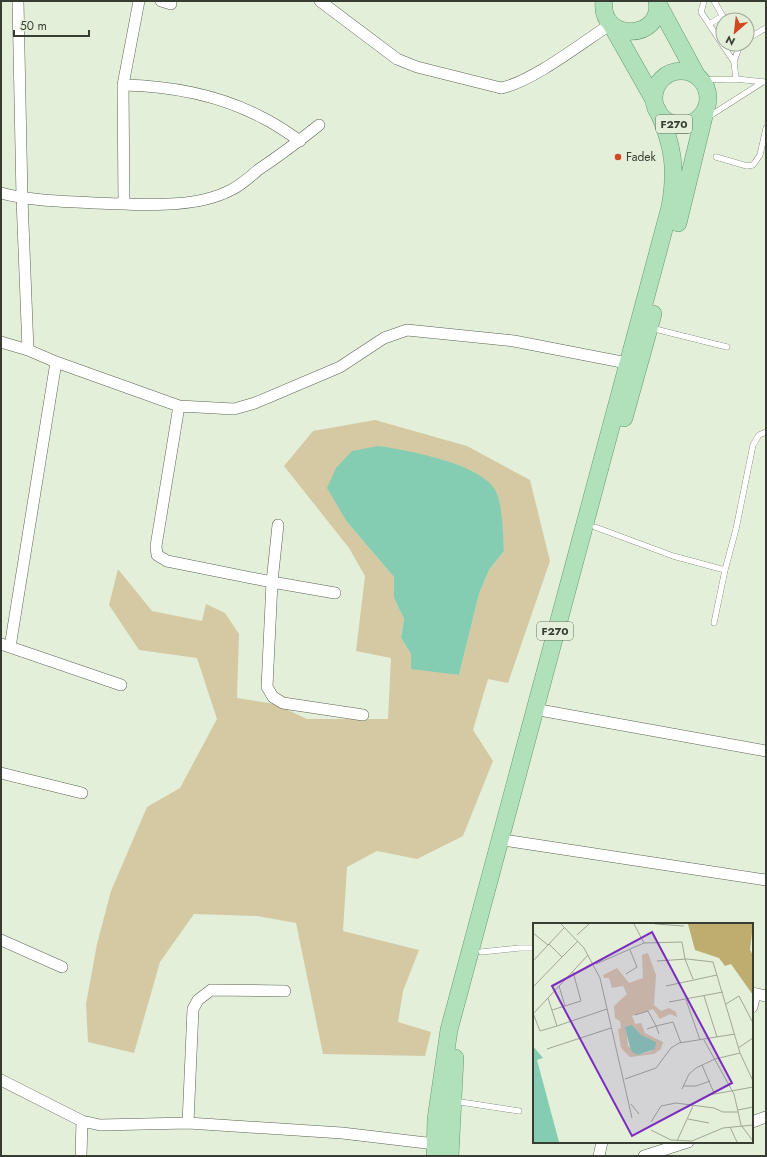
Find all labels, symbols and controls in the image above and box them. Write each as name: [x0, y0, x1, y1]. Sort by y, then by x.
scale bar: [14, 12, 89, 38]
north arrow: [715, 12, 755, 52]
text: 50 m: [20, 17, 47, 35]
text: N: [723, 32, 738, 50]
road number: F270: [656, 115, 692, 133]
place label: Fadek: [626, 148, 656, 166]
marker: Fadek: [613, 152, 623, 162]
road number: F270: [537, 622, 573, 640]
inset map: [533, 923, 753, 1143]

